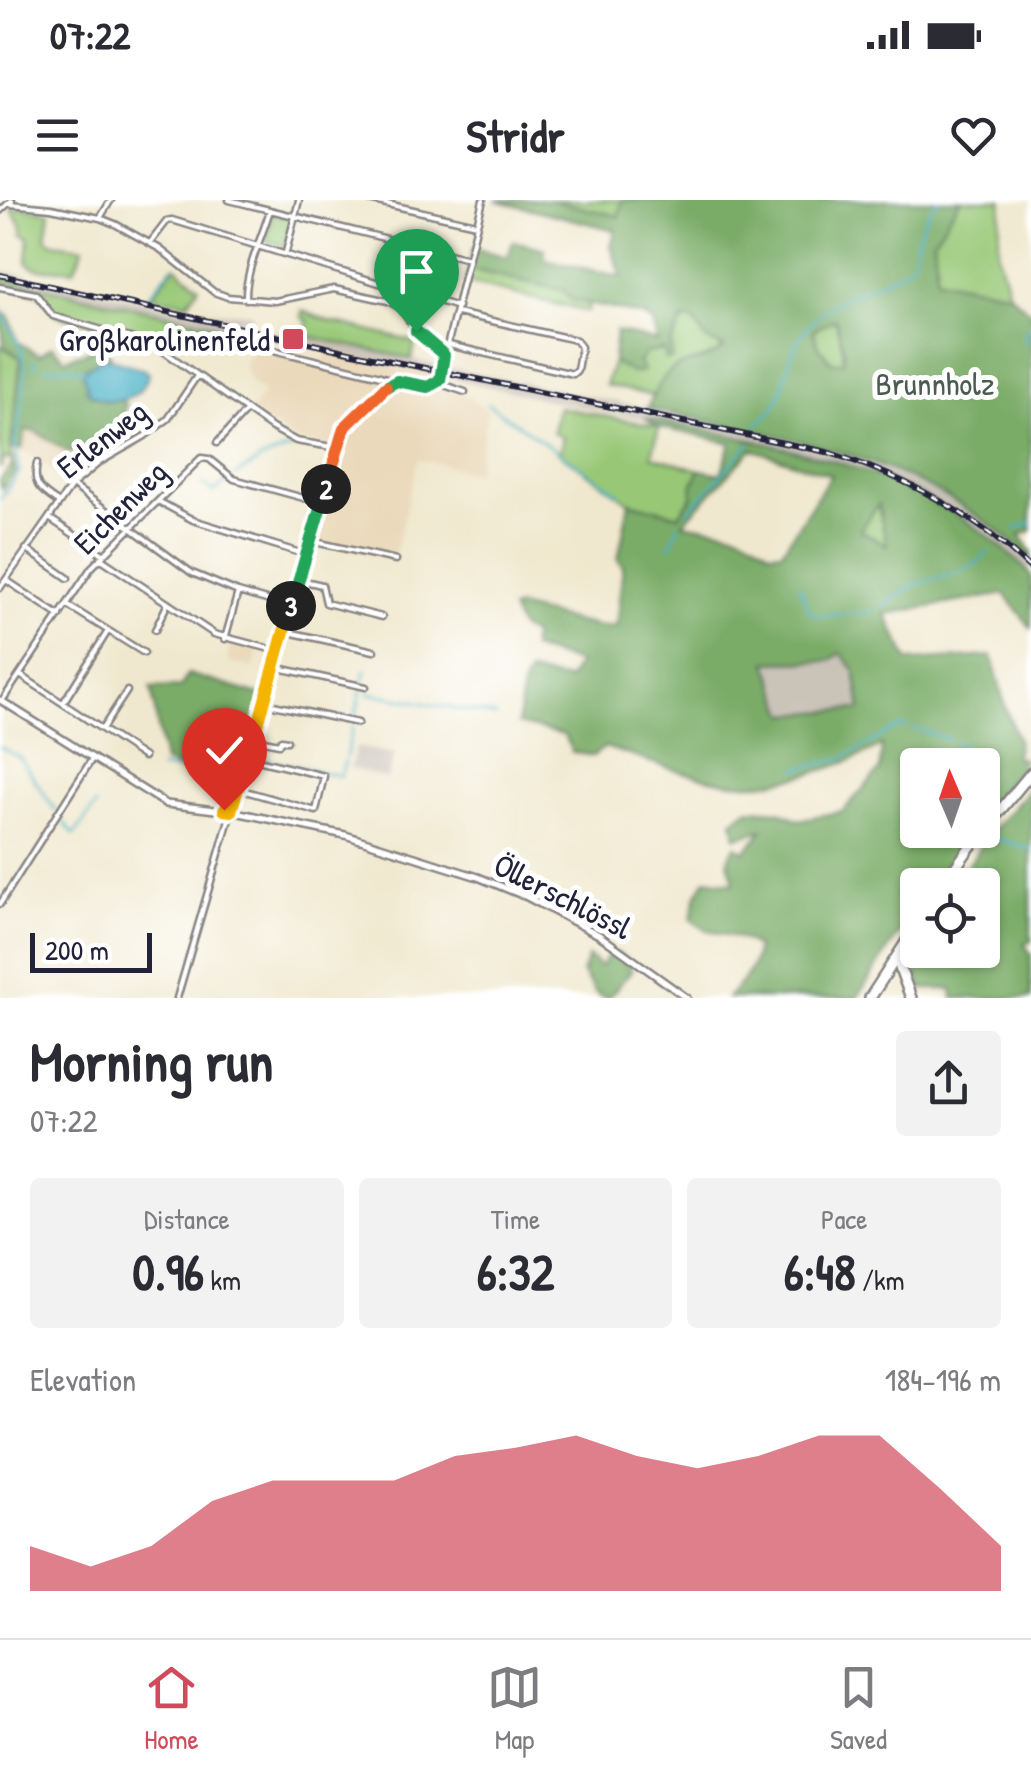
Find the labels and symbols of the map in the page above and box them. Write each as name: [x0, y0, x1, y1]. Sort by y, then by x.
pin: [374, 229, 459, 332]
place label: Großkarolinenfeld: [59, 318, 270, 361]
marker: Großkarolinenfeld: [280, 326, 306, 352]
park label: Brunnholz: [876, 362, 994, 405]
street label: Erlenweg: [48, 390, 156, 488]
street label: Eichenweg: [64, 451, 176, 563]
pin: 2: [301, 464, 351, 514]
pin: 3: [266, 581, 316, 631]
pin: [182, 708, 267, 811]
north arrow: [900, 748, 1000, 848]
street label: Öllerschlössl: [487, 843, 640, 949]
scale bar: [30, 928, 152, 973]

